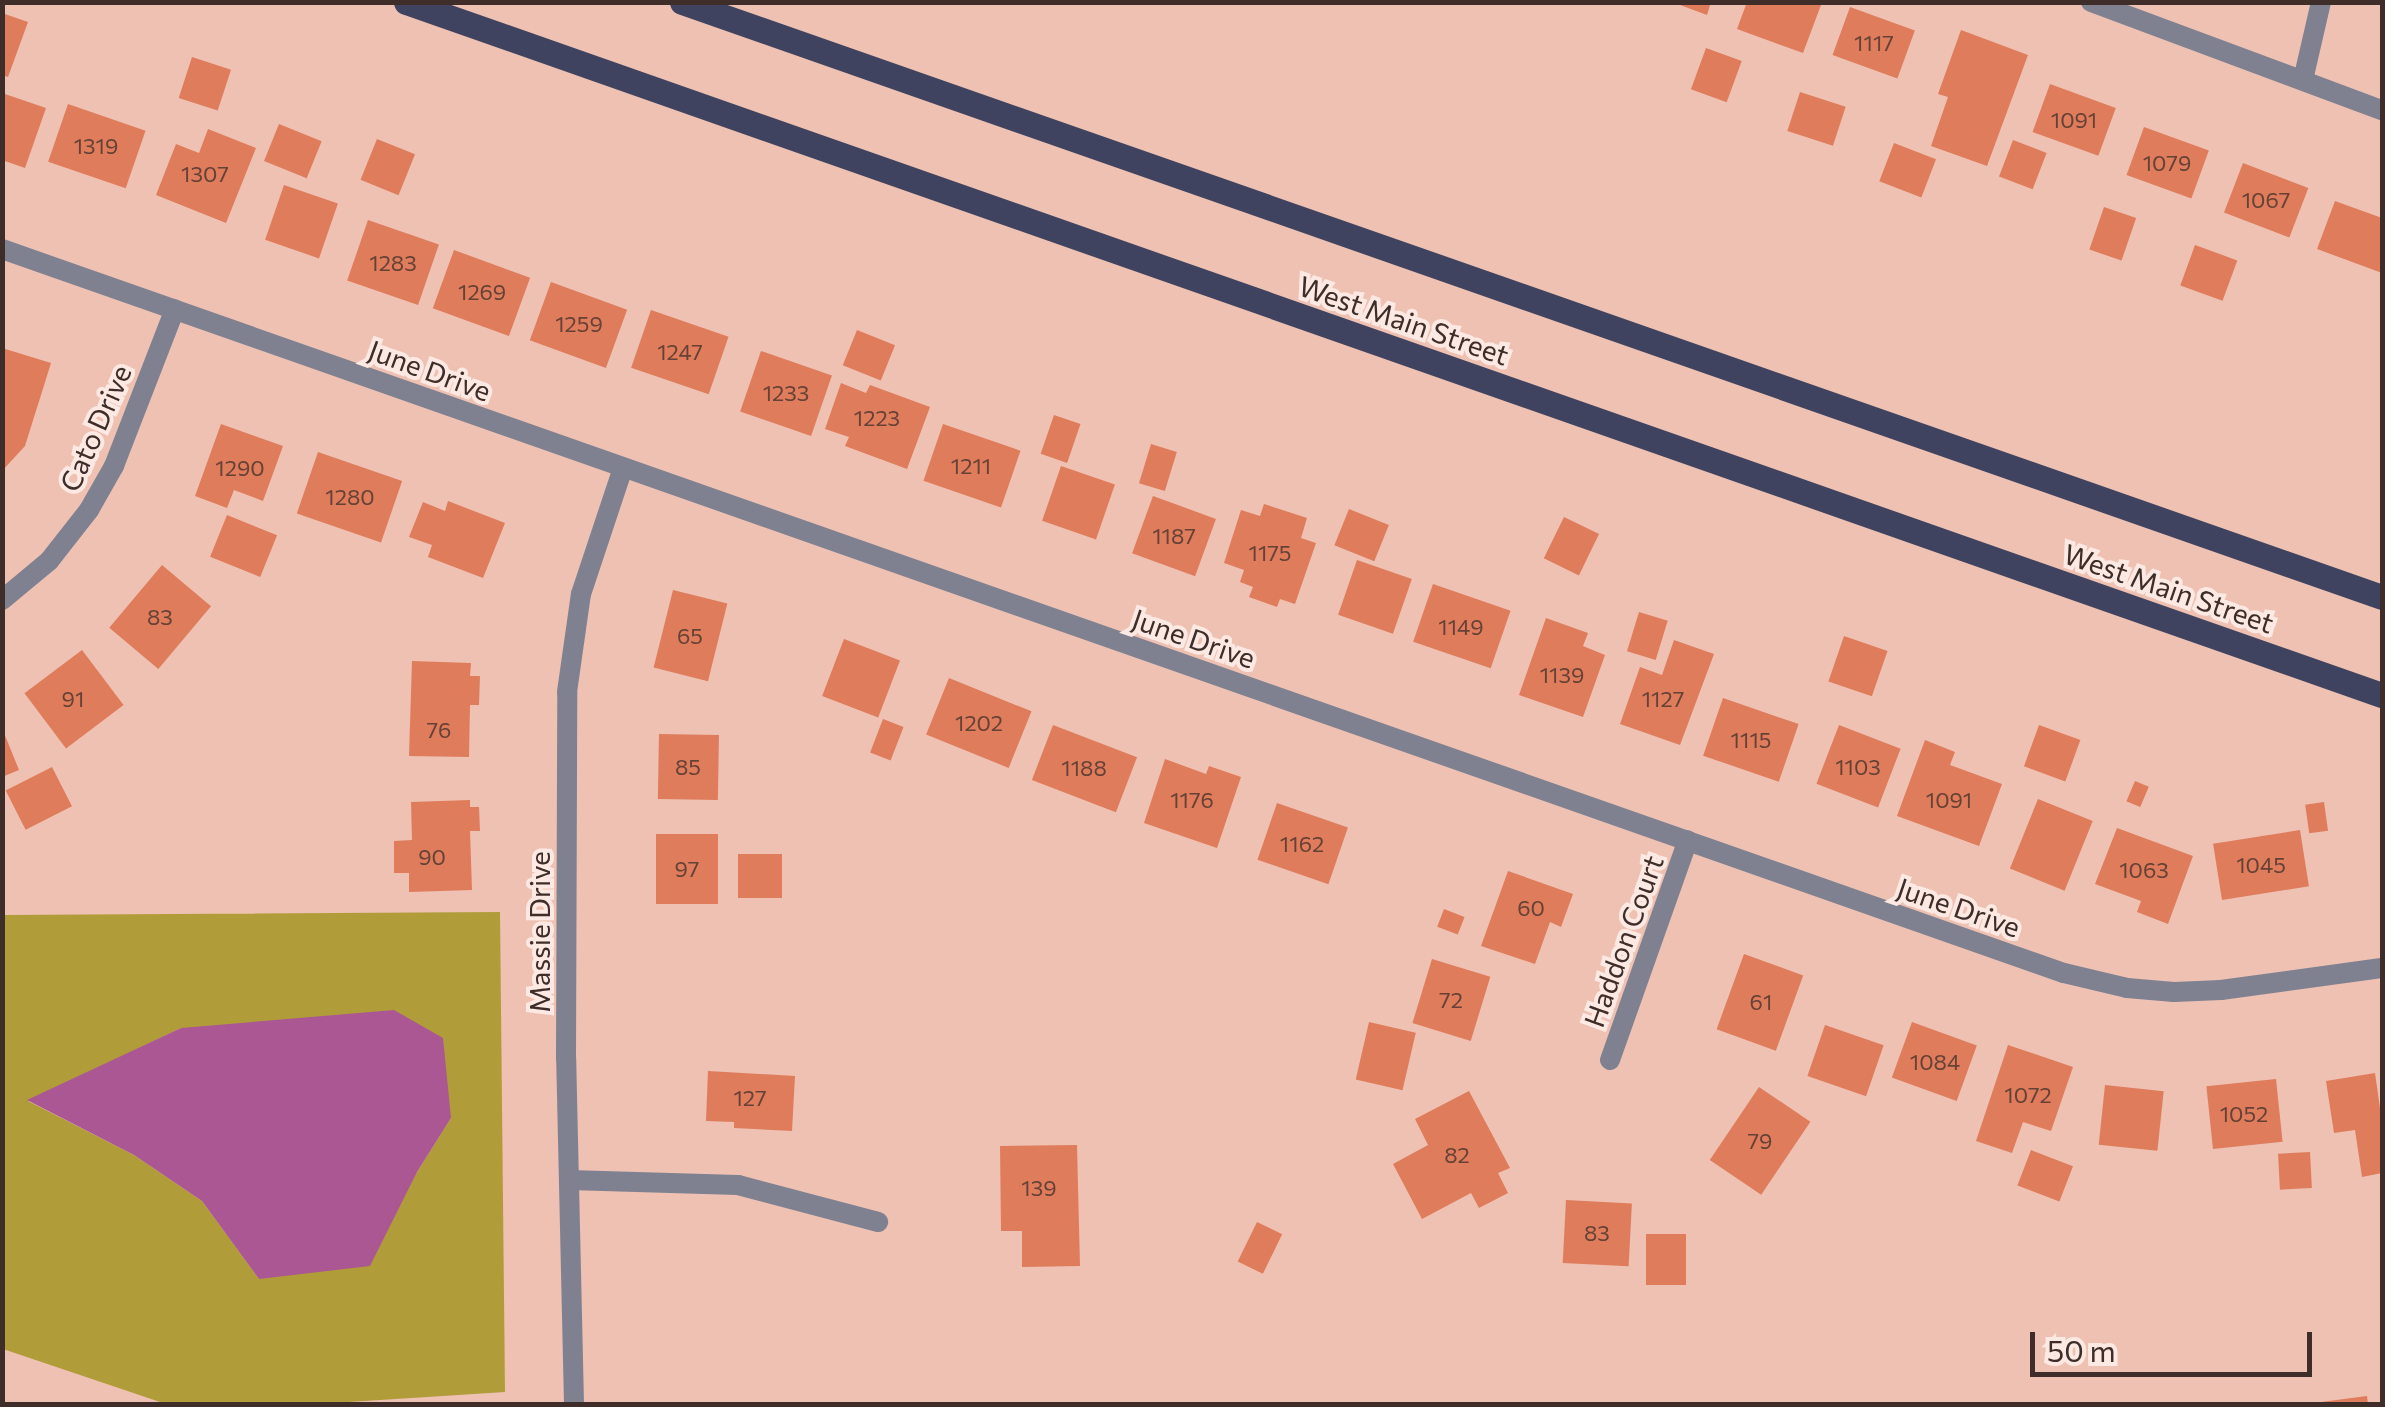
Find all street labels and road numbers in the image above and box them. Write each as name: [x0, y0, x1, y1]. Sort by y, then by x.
street label: West Main Street: [1295, 268, 1513, 372]
street label: June Drive: [364, 332, 496, 408]
street label: Cato Drive: [52, 360, 138, 496]
street label: West Main Street: [2060, 536, 2278, 640]
street label: June Drive: [1128, 601, 1260, 675]
street label: Massie Drive: [522, 851, 556, 1013]
street label: Haddon Court: [1576, 851, 1670, 1031]
street label: June Drive: [1893, 870, 2025, 944]

